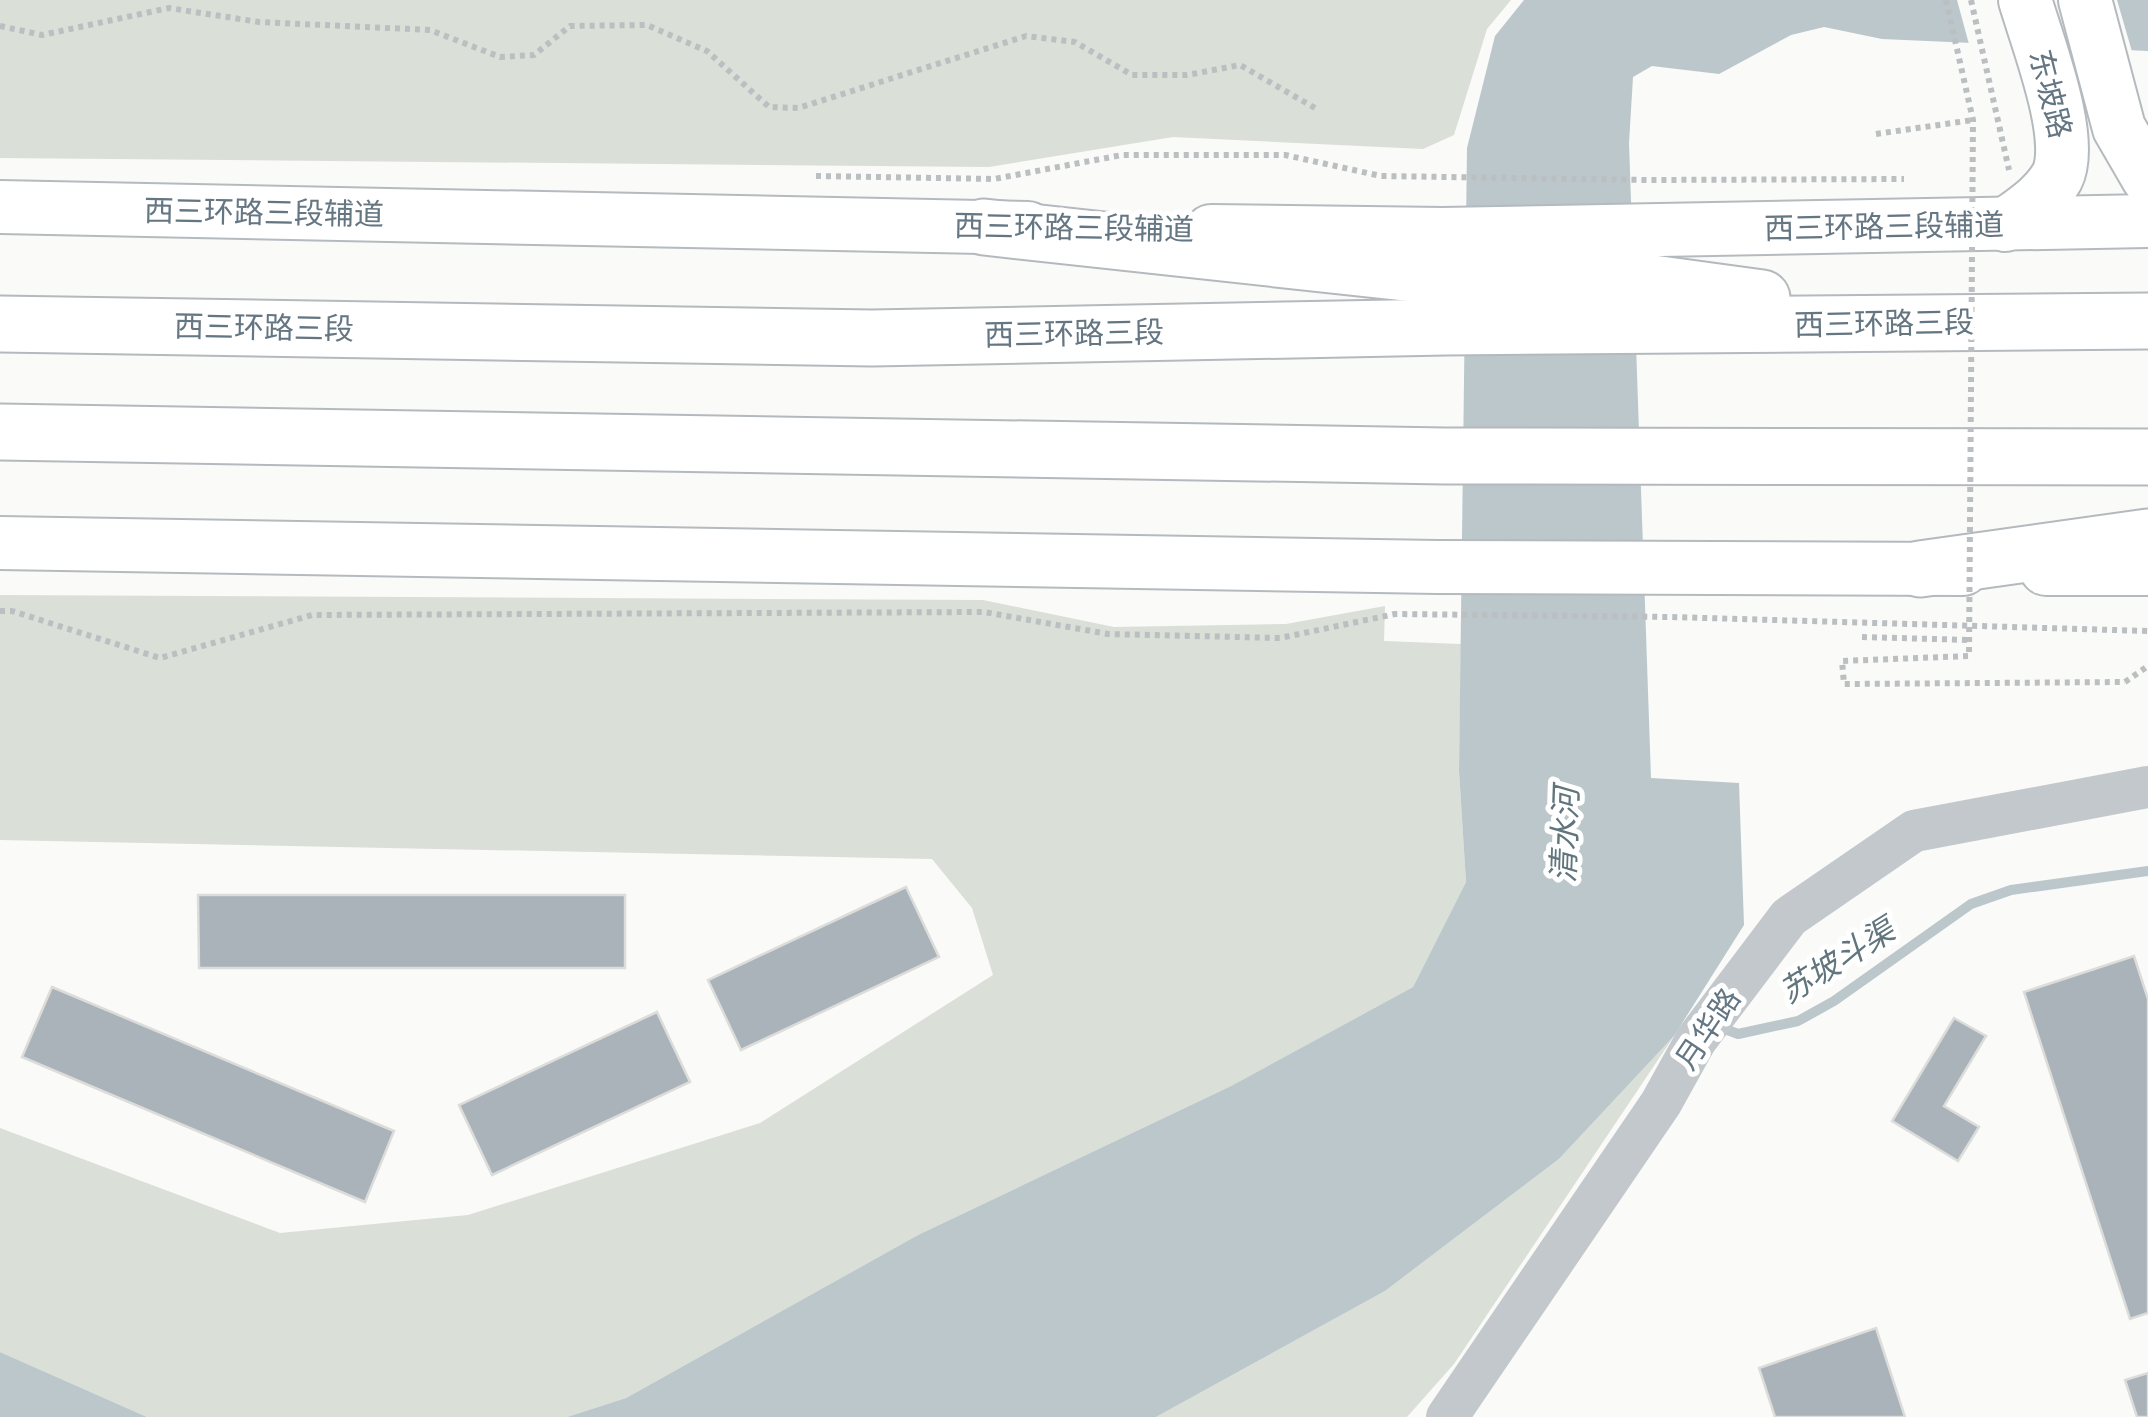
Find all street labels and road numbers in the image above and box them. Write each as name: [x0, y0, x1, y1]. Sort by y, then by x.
street label: 东坡路: [2022, 45, 2080, 142]
street label: 西三环路三段辅道: [144, 191, 384, 233]
street label: 西三环路三段辅道: [1764, 205, 2004, 247]
street label: 西三环路三段辅道: [954, 206, 1194, 248]
street label: 西三环路三段: [1794, 302, 1974, 344]
street label: 西三环路三段: [174, 306, 354, 348]
street label: 西三环路三段: [984, 312, 1164, 354]
street label: 月华路: [1666, 981, 1748, 1076]

